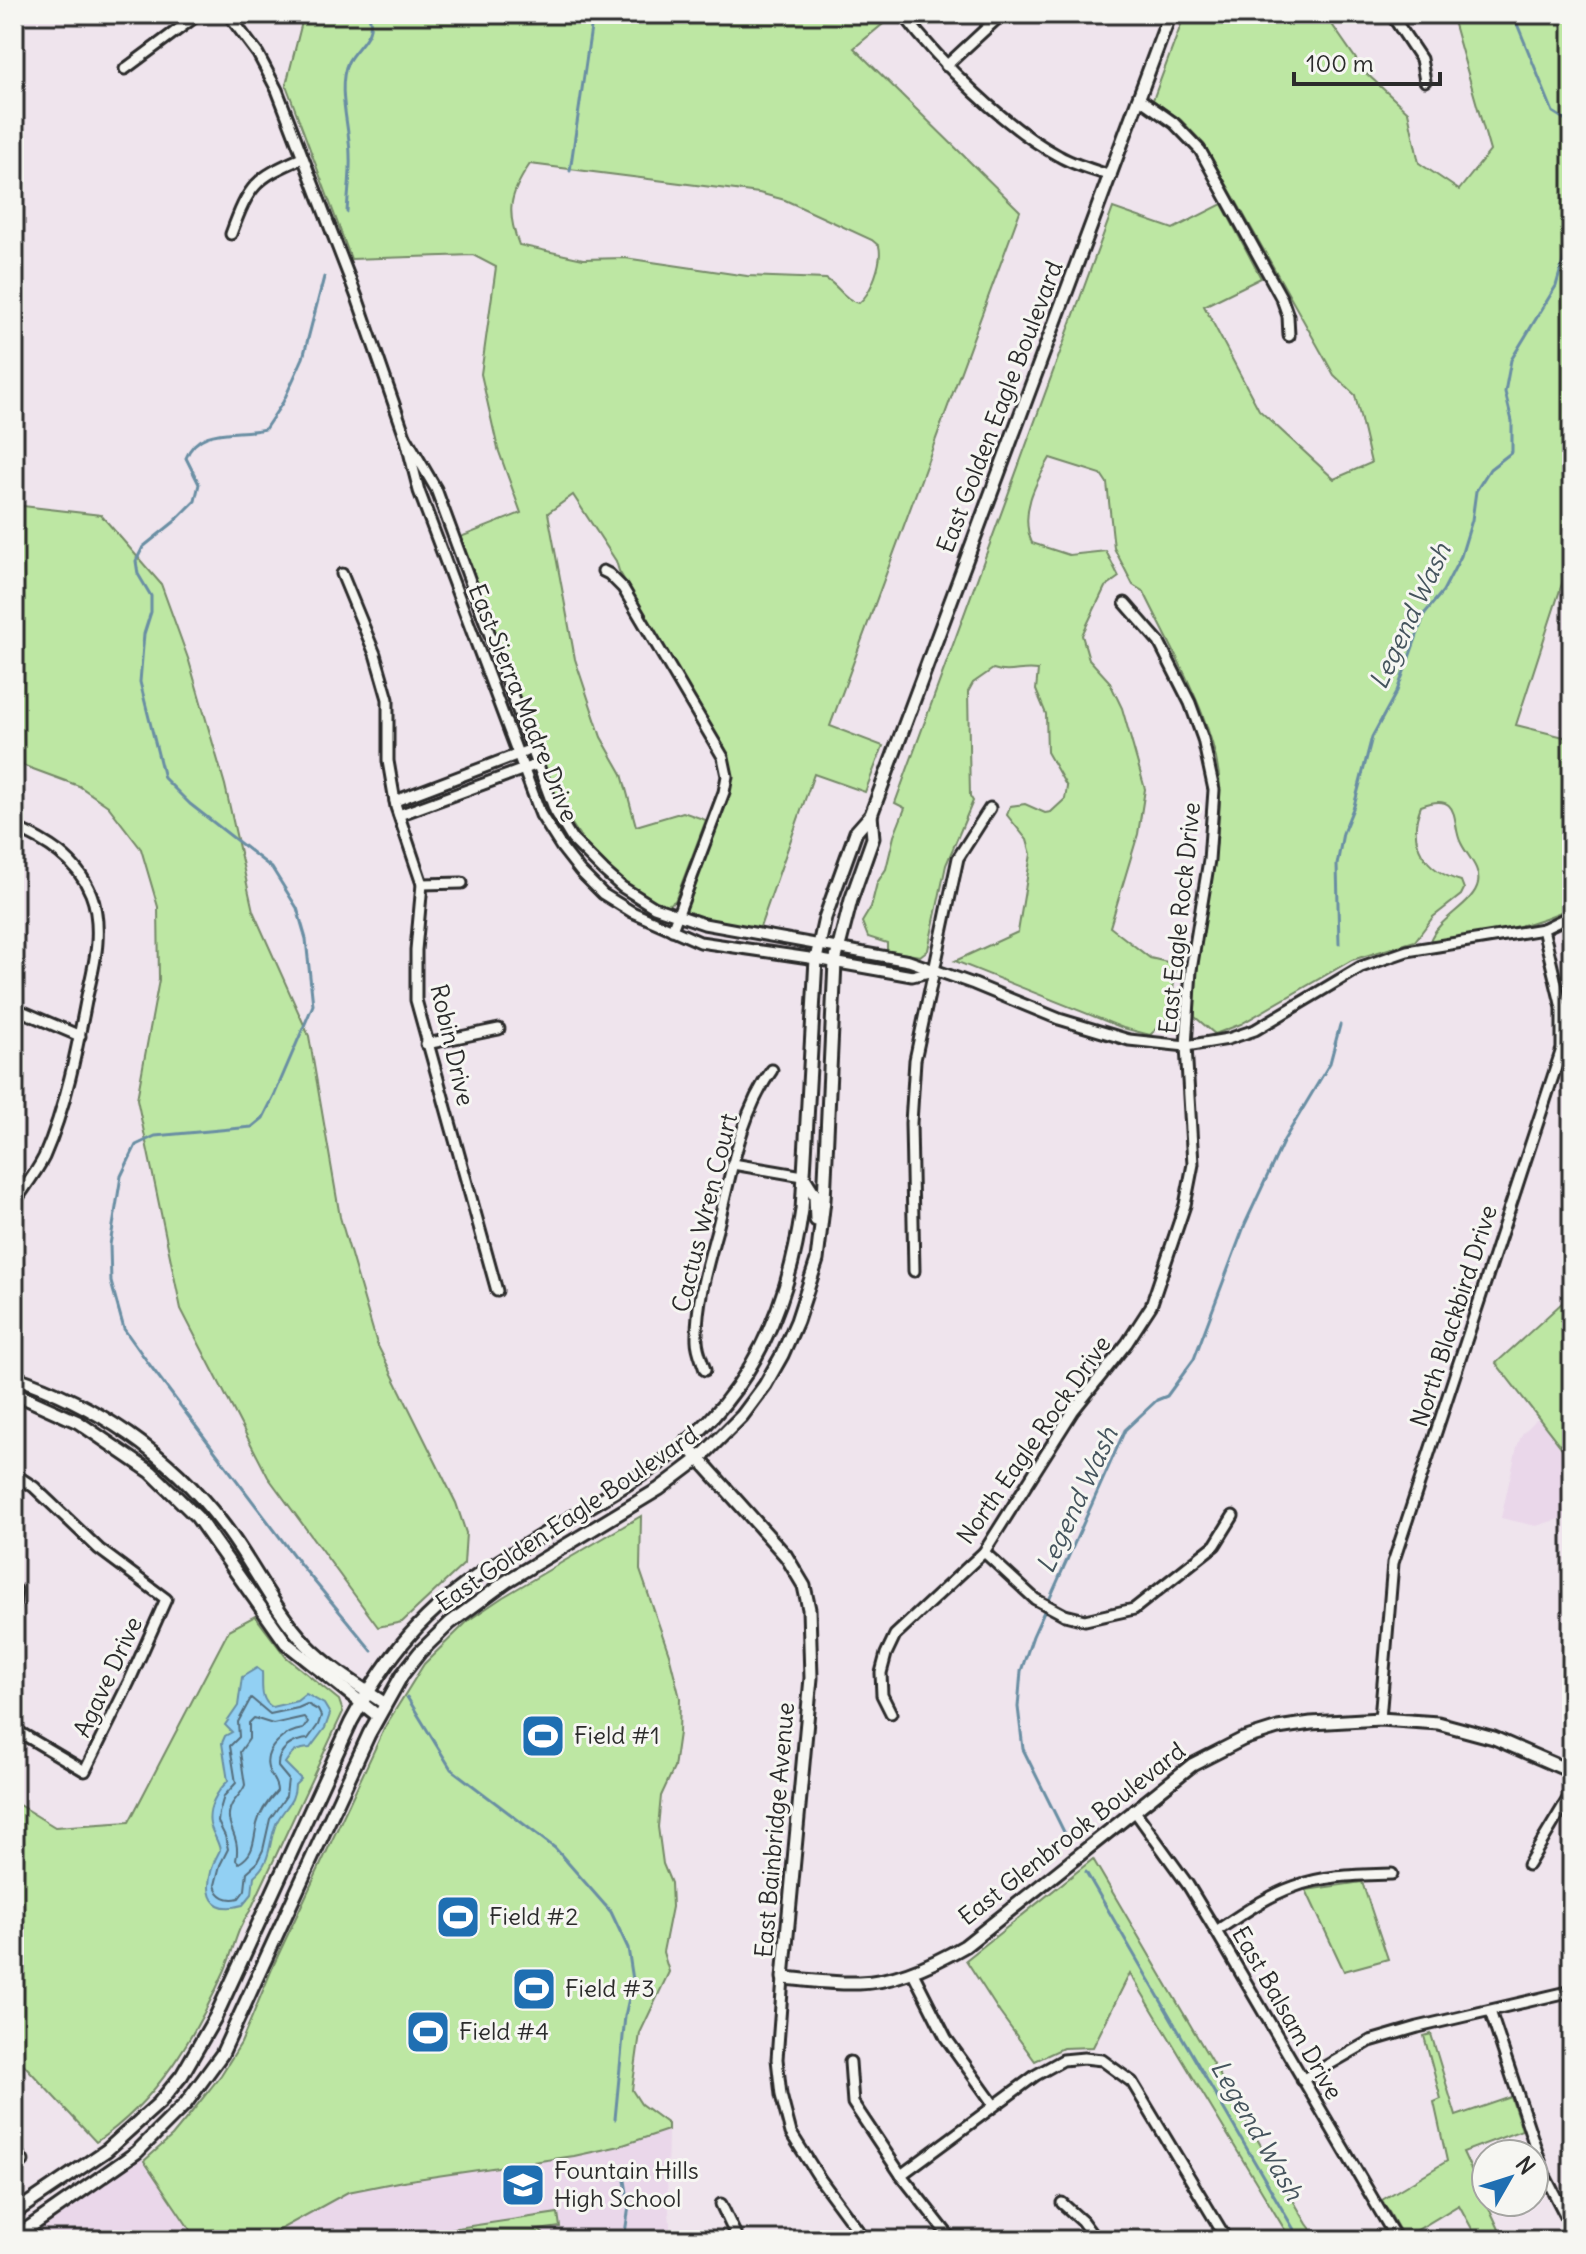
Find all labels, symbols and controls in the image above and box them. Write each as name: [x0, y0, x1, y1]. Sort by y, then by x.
scale bar: [1294, 36, 1440, 86]
text: 100 m: [1306, 48, 1374, 78]
street label: East Golden Eagle Boulevard: [929, 257, 1069, 557]
water label: Legend Wash: [1361, 537, 1458, 694]
street label: East Sierra Madre Drive: [462, 579, 585, 826]
street label: East Eagle Rock Drive: [1152, 801, 1206, 1035]
street label: Robin Drive: [424, 981, 481, 1108]
street label: Cactus Wren Court: [665, 1110, 743, 1315]
street label: North Blackbird Drive: [1403, 1201, 1503, 1430]
street label: North Eagle Rock Drive: [950, 1329, 1116, 1549]
street label: East Golden Eagle Boulevard: [430, 1419, 703, 1617]
water label: Legend Wash: [1028, 1421, 1125, 1578]
street label: Agave Drive: [66, 1612, 148, 1742]
street label: East Bainbridge Avenue: [748, 1701, 800, 1959]
sports icon: Field #1: [519, 1712, 567, 1760]
place label: Field #1: [574, 1720, 660, 1750]
street label: East Glenbrook Boulevard: [952, 1735, 1191, 1931]
sports icon: Field #2: [434, 1893, 482, 1941]
place label: Field #2: [489, 1901, 579, 1931]
street label: East Balsam Drive: [1226, 1921, 1350, 2104]
sports icon: Field #3: [510, 1965, 558, 2013]
place label: Field #3: [565, 1973, 655, 2003]
sports icon: Field #4: [404, 2008, 452, 2056]
place label: Field #4: [459, 2016, 549, 2046]
water label: Legend Wash: [1204, 2054, 1311, 2207]
north arrow: [1470, 2138, 1550, 2218]
text: N: [1510, 2151, 1541, 2180]
place label: Fountain Hills High School: [554, 2155, 699, 2213]
school or university icon: Fountain Hills High School: [499, 2161, 547, 2209]

